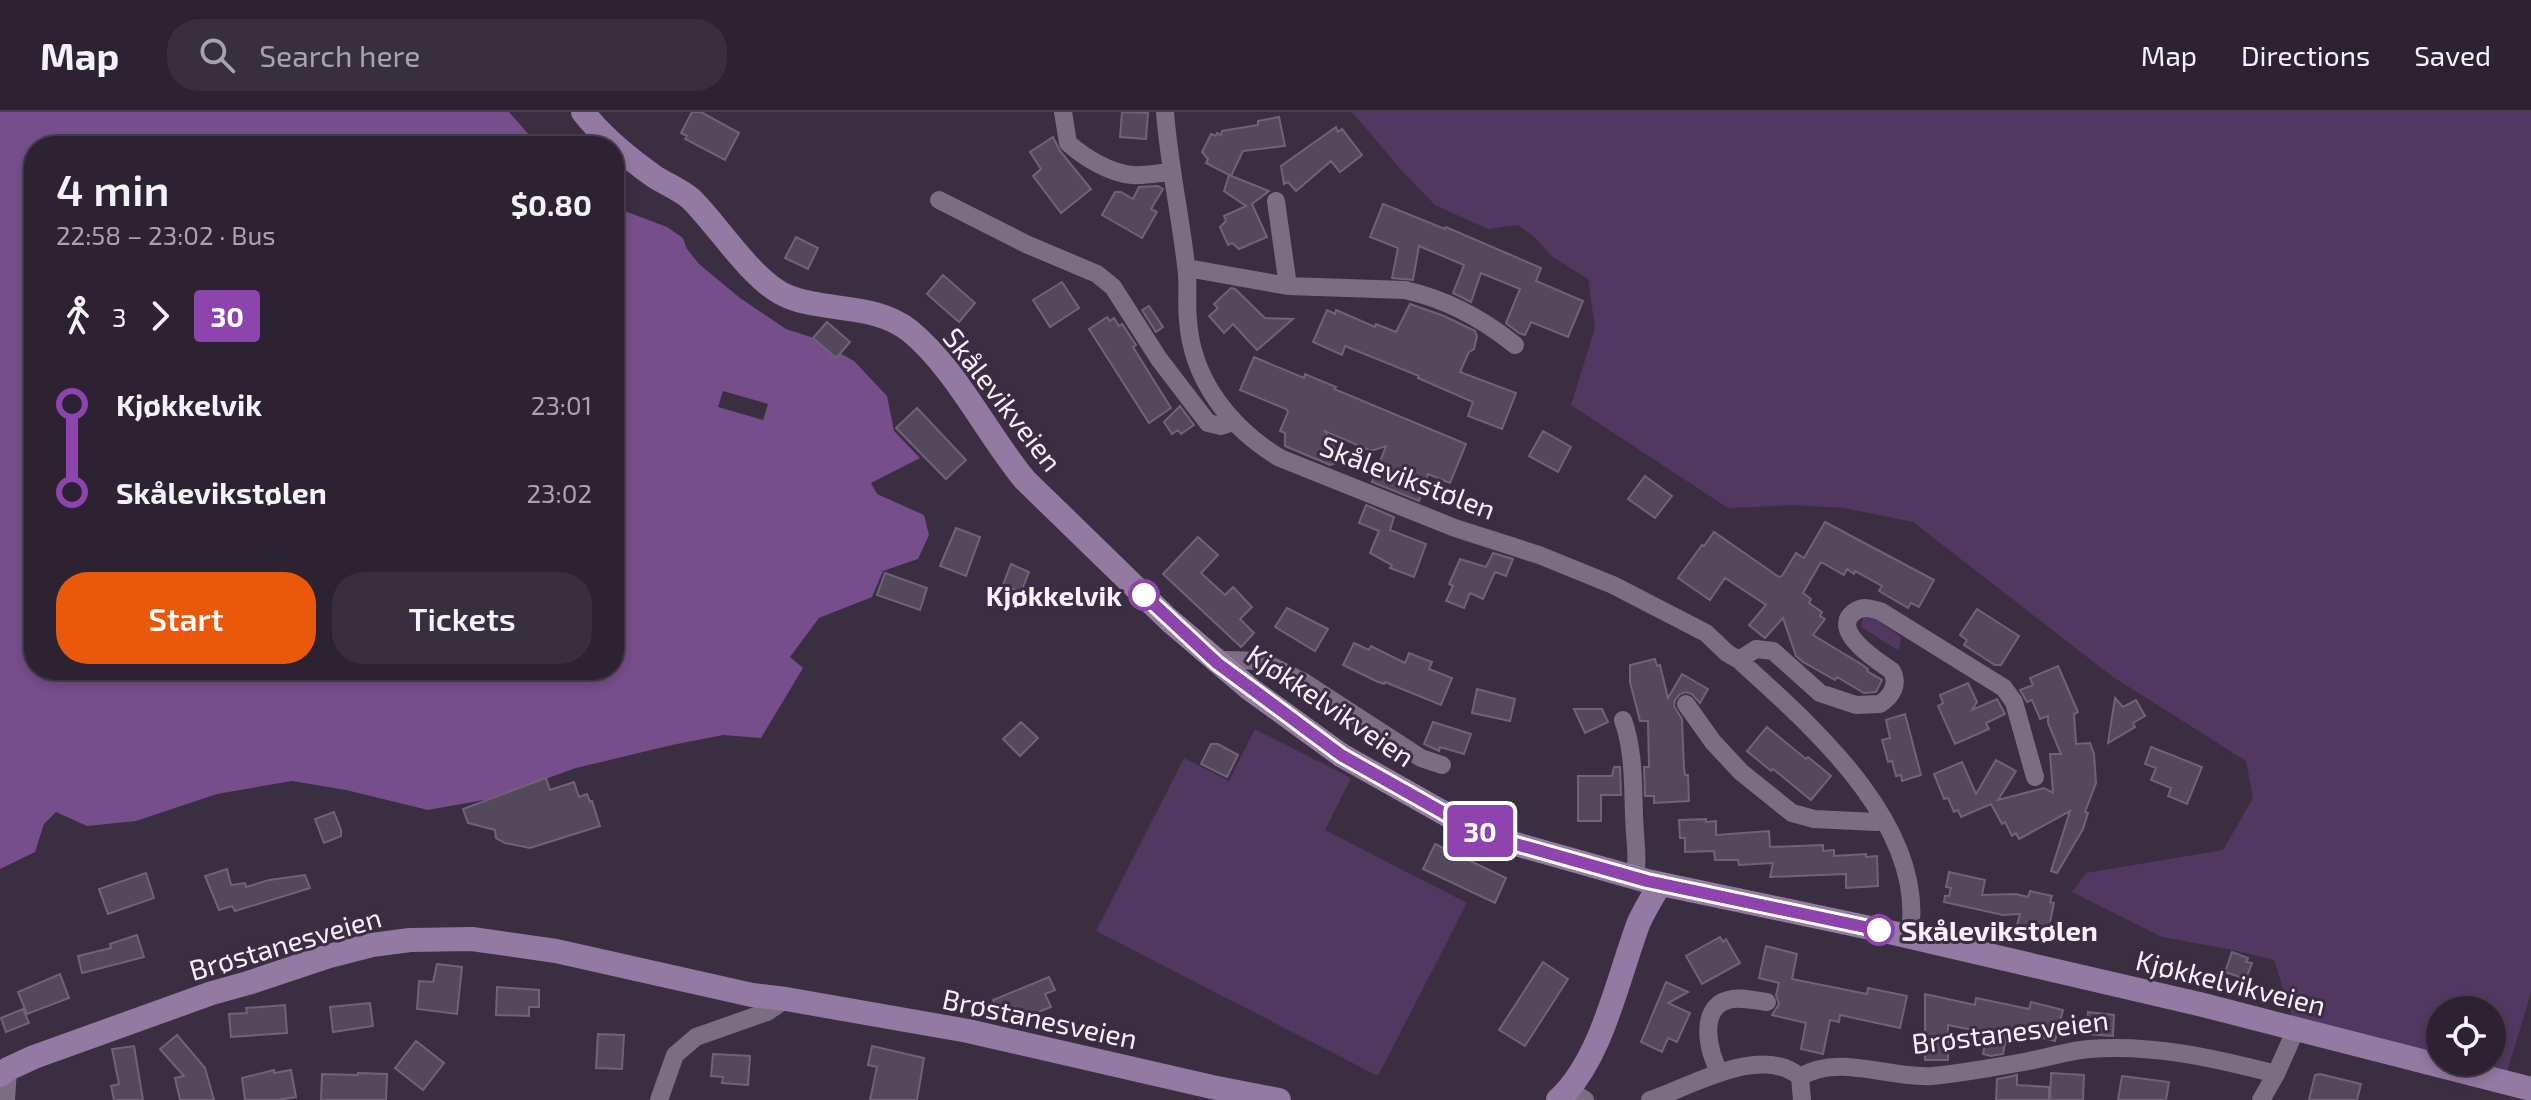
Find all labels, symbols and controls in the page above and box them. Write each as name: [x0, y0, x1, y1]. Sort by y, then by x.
search box: [167, 19, 727, 91]
text: Map: [40, 32, 119, 78]
icon: search: [195, 33, 239, 77]
text: Search here: [259, 37, 420, 73]
text: Map: [2141, 38, 2197, 72]
text: Directions: [2241, 38, 2370, 72]
text: Saved: [2414, 38, 2491, 72]
text: 4 min: [56, 162, 170, 215]
text: $0.80: [511, 186, 592, 222]
text: 22:58 – 23:02 · Bus: [56, 219, 275, 250]
icon: walk: [56, 294, 100, 338]
icon: forward: [138, 294, 182, 338]
text: 30: [210, 299, 244, 333]
text: 3: [112, 301, 126, 332]
street label: Skålevikveien: [936, 321, 1070, 477]
text: Kjøkkelvik: [116, 386, 262, 422]
text: 23:01: [531, 389, 592, 420]
street label: Skålevikstølen: [1316, 428, 1500, 526]
text: Skålevikstølen: [116, 474, 327, 510]
text: 23:02: [527, 477, 592, 508]
button: Start: [56, 572, 316, 664]
button: Tickets: [332, 572, 592, 664]
place label: Kjøkkelvik: [986, 578, 1122, 612]
marker: Kjøkkelvik: [1129, 580, 1159, 610]
street label: Kjøkkelvikveien: [1241, 637, 1421, 773]
line badge: 30: [1444, 805, 1516, 857]
text: 30: [1463, 814, 1497, 848]
street label: Brøstanesveien: [185, 899, 385, 987]
place label: Skålevikstølen: [1901, 913, 2098, 947]
marker: Skålevikstølen: [1864, 915, 1894, 945]
street label: Kjøkkelvikveien: [2133, 942, 2329, 1022]
street label: Brøstanesveien: [940, 981, 1140, 1055]
map controls: [2426, 996, 2506, 1076]
button: locate: [2426, 996, 2506, 1076]
street label: Brøstanesveien: [1910, 1002, 2110, 1060]

